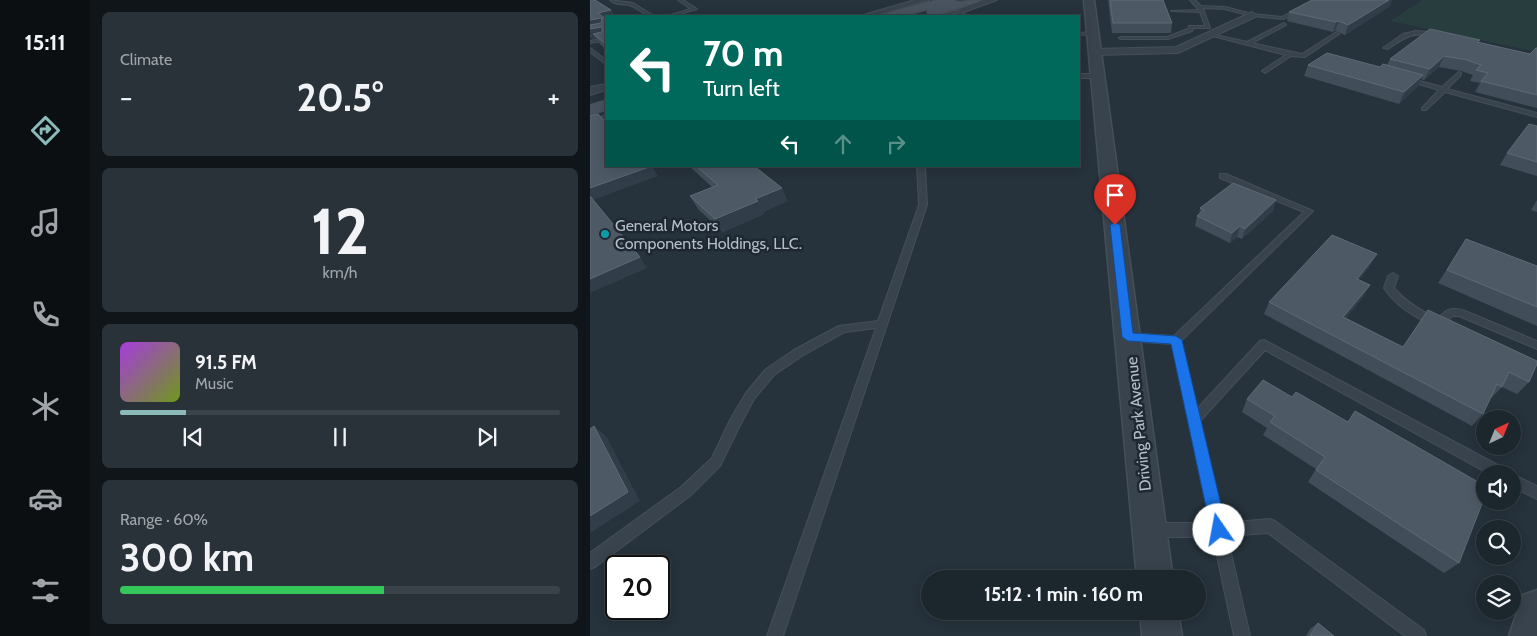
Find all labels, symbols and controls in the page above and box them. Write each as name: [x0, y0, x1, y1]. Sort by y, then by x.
text: 15:11: [24, 29, 66, 56]
text: 70 m: [703, 32, 784, 75]
icon: left: [620, 35, 685, 100]
text: Climate: [120, 50, 172, 69]
text: 20.5°: [297, 74, 383, 121]
text: Turn left: [703, 75, 780, 102]
text: −: [120, 80, 132, 114]
text: +: [548, 80, 560, 114]
icon: directions: [28, 113, 63, 148]
icon: left: [776, 130, 804, 158]
icon: ahead: [829, 130, 857, 158]
icon: right: [882, 130, 910, 158]
pin: [1094, 174, 1136, 225]
icon: arrive: [1101, 181, 1129, 209]
text: 12: [311, 191, 369, 270]
icon: music: [28, 205, 63, 240]
place label: General Motors Components Holdings, LLC.: [615, 216, 802, 253]
marker: General Motors Components Holdings, LLC.: [599, 228, 611, 240]
text: km/h: [322, 263, 358, 282]
icon: phone: [28, 297, 63, 332]
text: 91.5 FM: [195, 351, 257, 374]
street label: Driving Park Avenue: [1122, 356, 1155, 492]
text: Music: [195, 374, 233, 393]
icon: climate: [28, 389, 63, 424]
north arrow: [1476, 410, 1521, 455]
map controls: [1476, 410, 1521, 620]
icon: previous: [179, 423, 207, 451]
icon: pause: [326, 423, 354, 451]
icon: next: [473, 423, 501, 451]
button: sound: [1476, 465, 1521, 510]
icon: car: [28, 481, 63, 516]
position arrow: [1192, 503, 1244, 555]
text: Range · 60%: [120, 510, 208, 529]
button: search: [1476, 520, 1521, 565]
text: 300 km: [120, 534, 254, 581]
speed limit sign: 20: [605, 555, 670, 620]
icon: filters: [28, 573, 63, 608]
button: layers: [1476, 575, 1521, 620]
text: 15:12 · 1 min · 160 m: [984, 583, 1143, 606]

